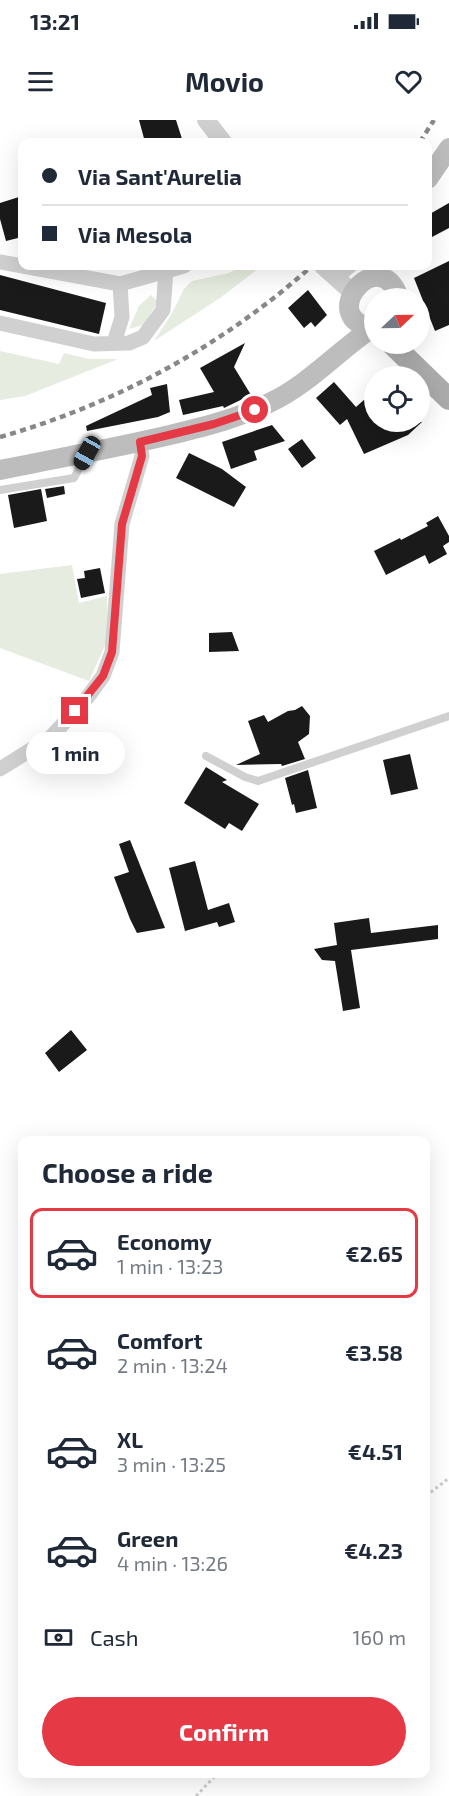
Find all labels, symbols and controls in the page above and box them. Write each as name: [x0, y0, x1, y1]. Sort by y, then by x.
text: 13:21: [30, 8, 80, 34]
icon: menu: [24, 65, 57, 98]
text: Movio: [185, 65, 264, 97]
icon: heart: [392, 65, 425, 98]
text: Via Sant'Aurelia: [78, 163, 242, 189]
text: Via Mesola: [78, 221, 192, 247]
north arrow: [364, 288, 430, 354]
map controls: [364, 288, 430, 432]
button: locate: [364, 366, 430, 432]
route start: [241, 396, 268, 423]
car: [70, 433, 104, 473]
route end: [61, 697, 88, 724]
callout: 1 min: [26, 732, 124, 774]
text: 1 min: [51, 741, 100, 765]
text: Choose a ride: [42, 1156, 213, 1188]
icon: car: [45, 1226, 99, 1280]
text: Economy: [117, 1228, 212, 1254]
text: €2.65: [346, 1240, 403, 1266]
text: 1 min · 13:23: [117, 1254, 223, 1278]
icon: car: [45, 1325, 99, 1379]
text: Comfort: [117, 1327, 202, 1353]
text: €3.58: [345, 1339, 403, 1365]
text: 2 min · 13:24: [117, 1353, 228, 1377]
icon: car: [45, 1424, 99, 1478]
text: XL: [117, 1426, 143, 1452]
text: €4.51: [348, 1438, 403, 1464]
text: 3 min · 13:25: [117, 1452, 226, 1476]
icon: car: [45, 1523, 99, 1577]
text: Green: [117, 1525, 179, 1551]
text: €4.23: [344, 1537, 403, 1563]
text: 4 min · 13:26: [117, 1551, 228, 1575]
icon: cash: [42, 1621, 75, 1654]
text: Cash: [90, 1624, 139, 1650]
text: 160 m: [353, 1625, 406, 1649]
button: Confirm: [42, 1697, 406, 1766]

